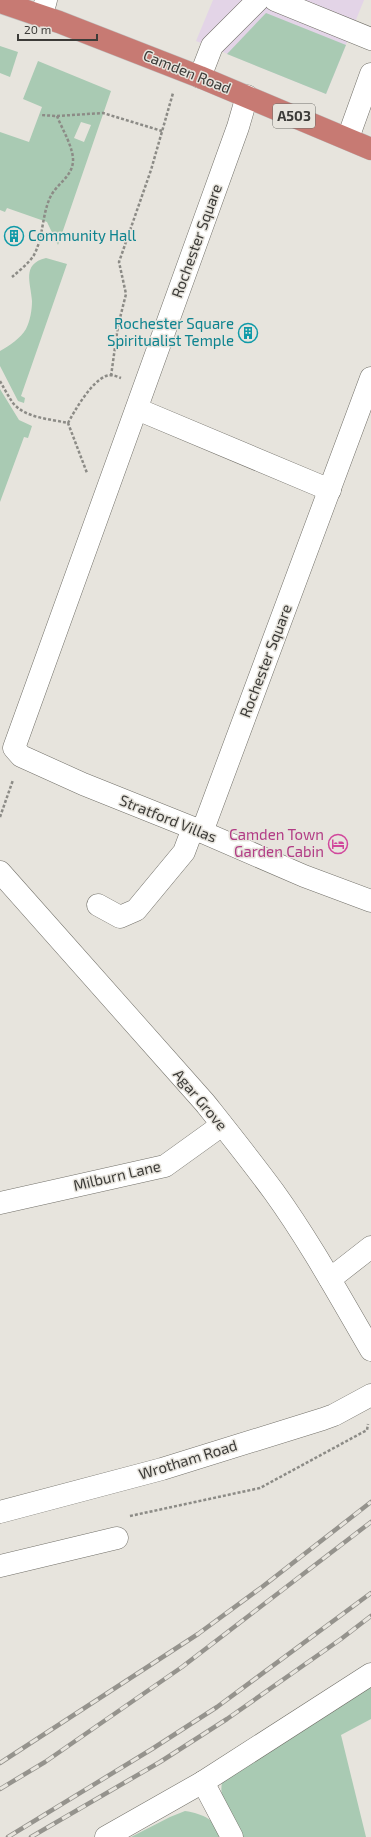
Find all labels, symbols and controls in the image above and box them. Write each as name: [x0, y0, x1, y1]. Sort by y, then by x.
scale bar: [18, 16, 97, 42]
text: 20 m: [24, 22, 51, 36]
street label: Camden Road: [141, 45, 234, 97]
road number: A503: [273, 104, 315, 128]
street label: Rochester Square: [167, 181, 225, 300]
building icon: Community Hall: [3, 225, 25, 247]
place label: Community Hall: [28, 226, 137, 244]
place label: Rochester Square Spiritualist Temple: [107, 314, 234, 349]
building icon: Rochester Square Spiritualist Temple: [237, 322, 259, 344]
street label: Rochester Square: [235, 601, 295, 720]
street label: Stratford Villas: [117, 790, 220, 846]
place label: Camden Town Garden Cabin: [229, 825, 324, 860]
hotel icon: Camden Town Garden Cabin: [327, 833, 349, 855]
street label: Agar Grove: [170, 1065, 232, 1134]
street label: Milburn Lane: [71, 1156, 162, 1194]
street label: Wrotham Road: [136, 1436, 239, 1483]

